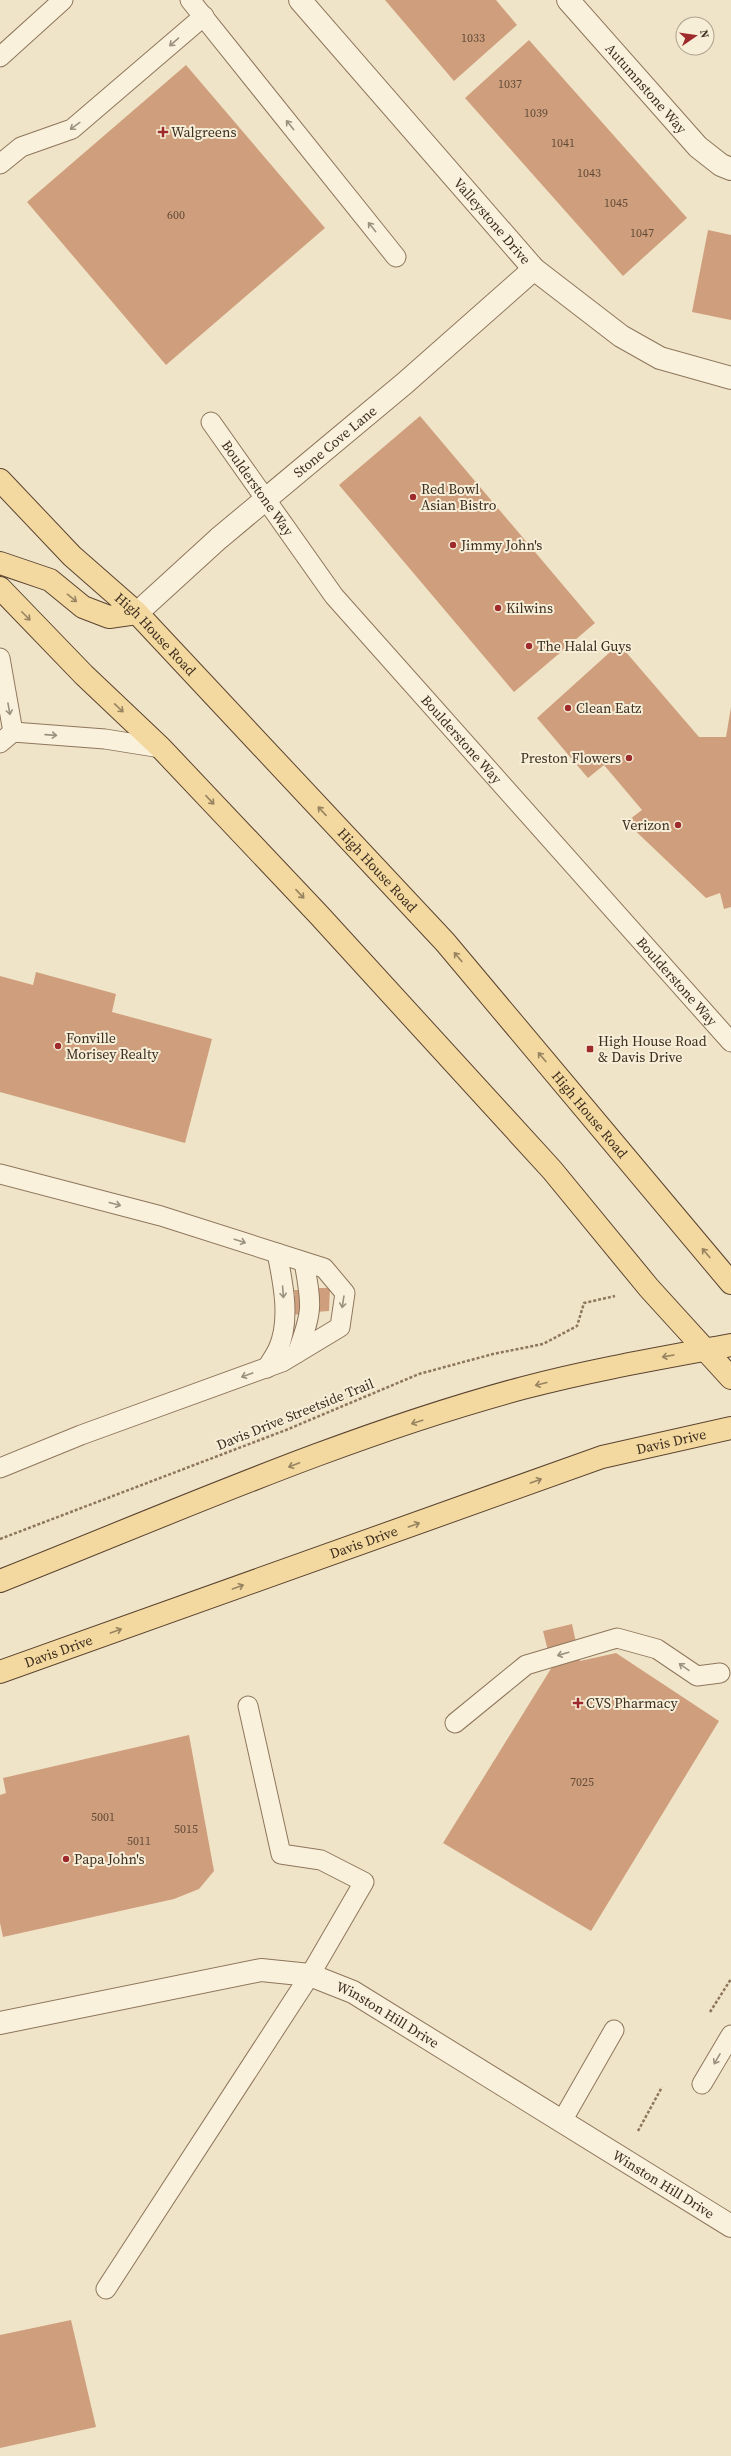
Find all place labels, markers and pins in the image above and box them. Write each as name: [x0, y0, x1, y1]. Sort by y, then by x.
place label: Walgreens: [171, 122, 237, 142]
marker: Walgreens: [158, 127, 168, 137]
place label: Red Bowl Asian Bistro: [421, 479, 497, 515]
marker: Red Bowl Asian Bistro: [408, 492, 418, 502]
place label: Jimmy John's: [460, 535, 542, 555]
marker: Jimmy John's: [448, 540, 458, 550]
place label: Kilwins: [506, 598, 553, 618]
marker: Kilwins: [493, 603, 503, 613]
place label: The Halal Guys: [537, 636, 631, 656]
marker: The Halal Guys: [524, 641, 534, 651]
place label: Clean Eatz: [576, 698, 642, 718]
marker: Clean Eatz: [563, 703, 573, 713]
place label: Preston Flowers: [521, 748, 621, 768]
marker: Preston Flowers: [624, 753, 634, 763]
place label: Verizon: [622, 815, 671, 835]
marker: Verizon: [673, 820, 683, 830]
place label: Fonville Morisey Realty: [66, 1028, 159, 1064]
place label: High House Road & Davis Drive: [598, 1031, 707, 1067]
marker: Fonville Morisey Realty: [53, 1041, 63, 1051]
marker: High House Road & Davis Drive: [585, 1044, 595, 1054]
place label: CVS Pharmacy: [586, 1693, 678, 1713]
marker: CVS Pharmacy: [573, 1698, 583, 1708]
place label: Papa John's: [74, 1849, 145, 1869]
marker: Papa John's: [61, 1854, 71, 1864]

